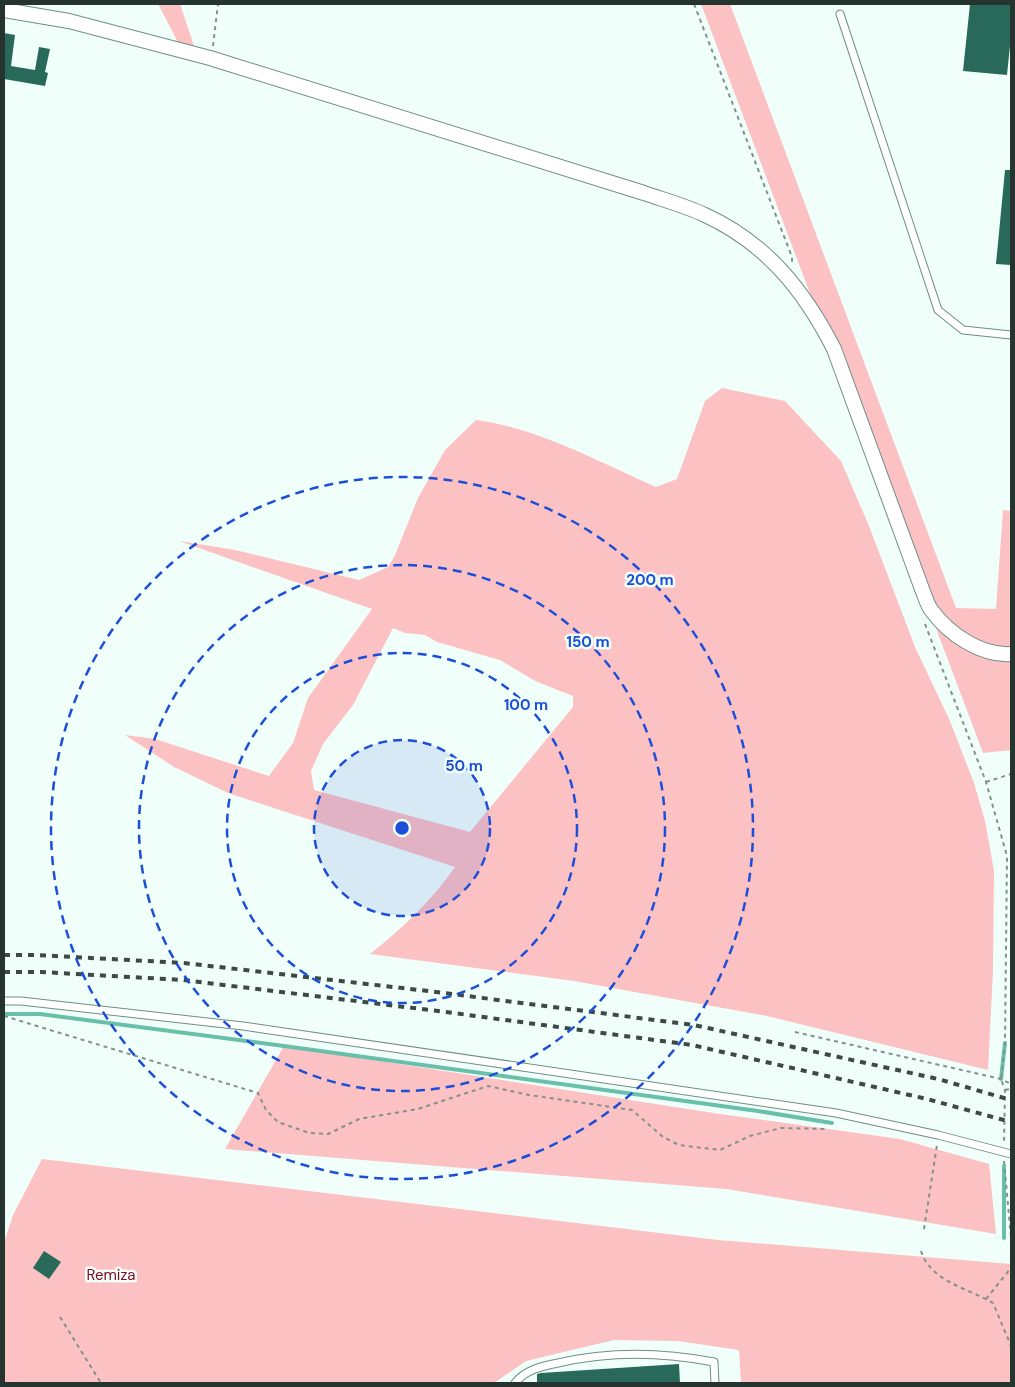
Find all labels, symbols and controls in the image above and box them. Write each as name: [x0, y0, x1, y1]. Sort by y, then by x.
text: 200 m: [626, 570, 674, 590]
text: 150 m: [567, 632, 610, 652]
text: 100 m: [504, 695, 548, 715]
text: 50 m: [445, 756, 483, 776]
centre of rings: [393, 819, 411, 837]
park label: Remiza: [87, 1265, 135, 1285]

